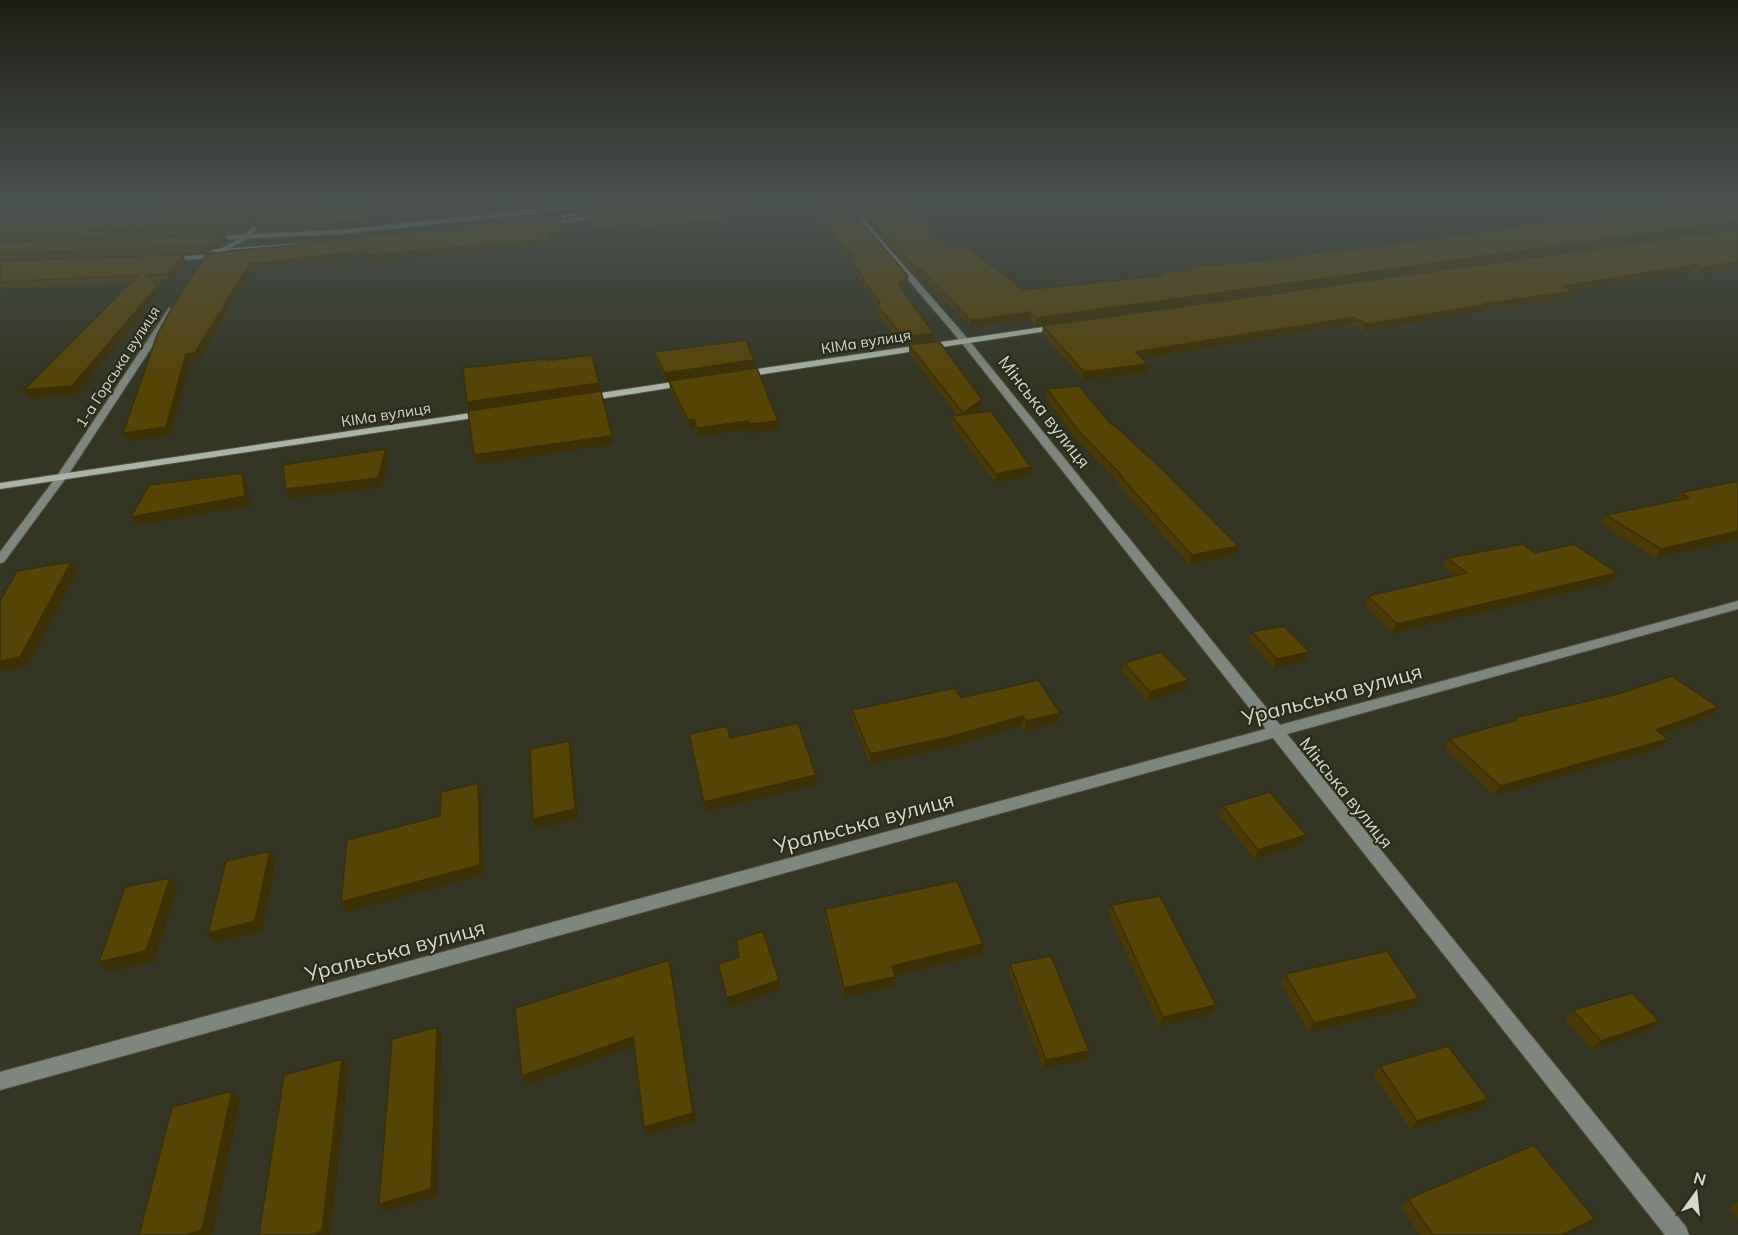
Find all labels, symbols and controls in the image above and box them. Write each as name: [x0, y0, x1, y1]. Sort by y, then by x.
street label: 1-а Горська вулиця: [71, 302, 164, 431]
street label: КІМа вулиця: [820, 325, 912, 358]
street label: Мінська вулиця: [993, 351, 1095, 473]
street label: КІМа вулиця: [340, 398, 432, 431]
street label: Уральська вулиця: [1238, 657, 1425, 731]
street label: Мінська вулиця: [1295, 732, 1398, 853]
street label: Уральська вулиця: [770, 785, 957, 859]
street label: Уральська вулиця: [301, 913, 488, 987]
north arrow: [1666, 1163, 1726, 1223]
text: N: [1691, 1167, 1708, 1190]

